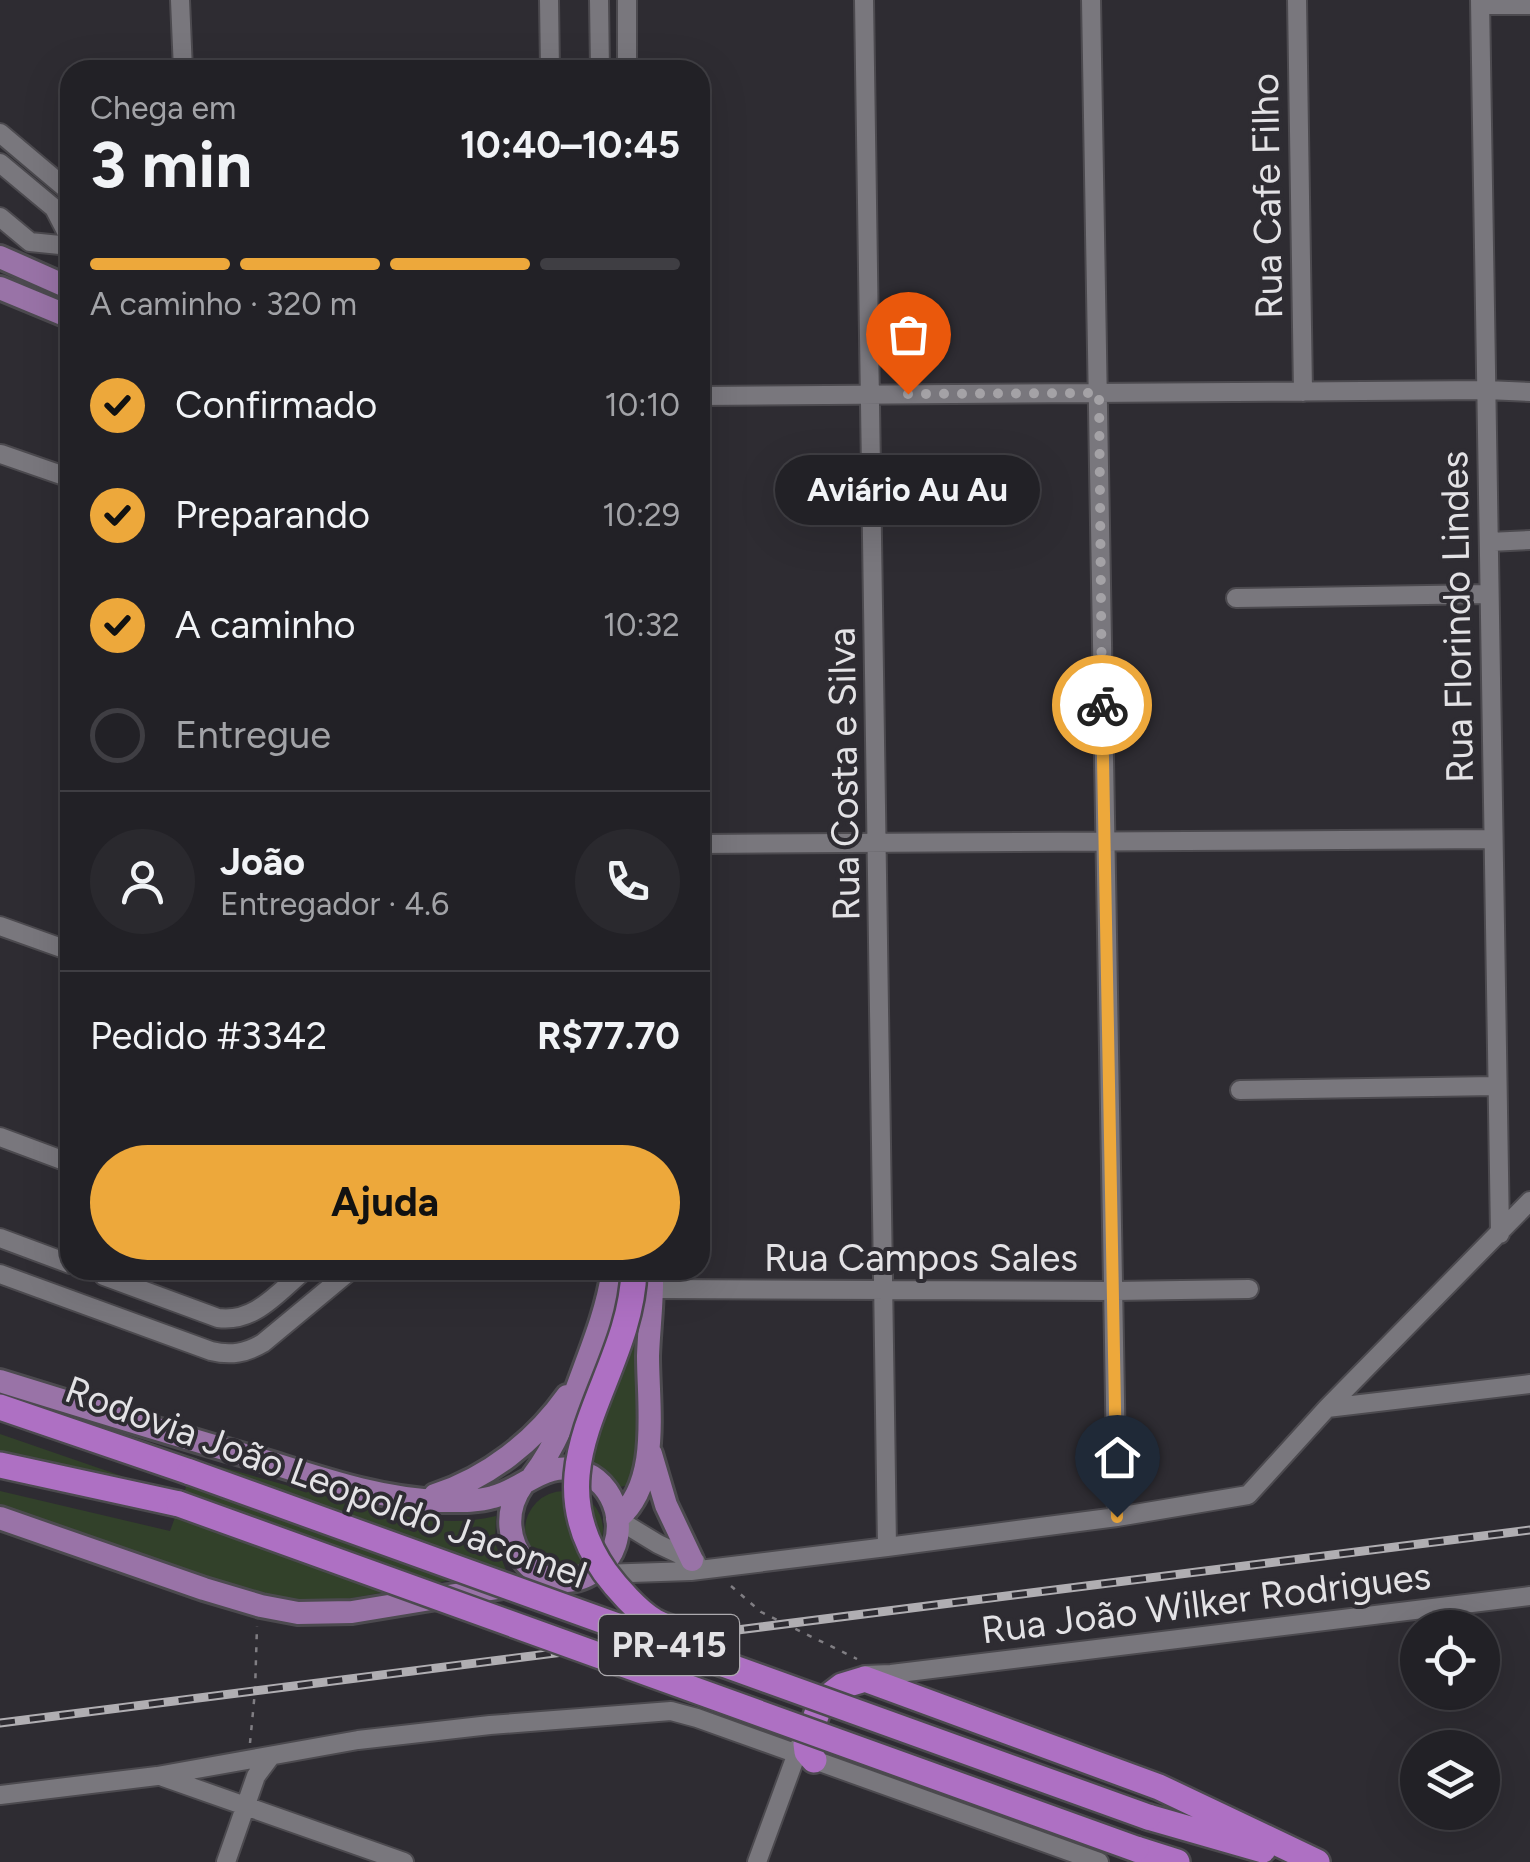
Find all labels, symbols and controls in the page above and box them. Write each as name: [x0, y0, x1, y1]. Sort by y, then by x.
street label: Rua Cafe Filho: [1242, 73, 1292, 319]
text: Chega em: [90, 89, 236, 127]
text: 10:40–10:45: [460, 122, 680, 168]
text: 3 min: [90, 125, 252, 203]
text: A caminho · 320 m: [90, 285, 357, 323]
pin: [866, 292, 951, 395]
icon: bag: [881, 307, 936, 362]
icon: check: [90, 378, 145, 433]
text: Confirmado: [175, 382, 377, 428]
text: 10:10: [604, 386, 680, 424]
street label: Rua Florindo Lindes: [1431, 451, 1483, 783]
callout: Aviário Au Au: [776, 454, 1040, 524]
text: Aviário Au Au: [807, 471, 1008, 509]
icon: check: [90, 488, 145, 543]
text: Preparando: [175, 492, 370, 538]
text: 10:29: [602, 496, 680, 534]
icon: check: [90, 598, 145, 653]
text: A caminho: [175, 602, 356, 648]
text: 10:32: [603, 606, 680, 644]
street label: Rua Costa e Silva: [818, 627, 870, 921]
courier: [1052, 655, 1152, 755]
icon: bike: [1075, 678, 1130, 733]
text: Entregue: [175, 712, 331, 758]
button: person: [90, 829, 195, 934]
button: phone: [575, 829, 680, 934]
text: João: [220, 839, 305, 885]
text: Entregador · 4.6: [220, 885, 449, 923]
text: Pedido #3342: [90, 1013, 327, 1059]
text: R$77.70: [537, 1013, 680, 1059]
button: Ajuda: [90, 1145, 680, 1260]
street label: Rua Campos Sales: [764, 1235, 1078, 1281]
street label: Rodovia João Leopoldo Jacomel: [59, 1366, 593, 1598]
pin: [1075, 1415, 1160, 1518]
icon: home: [1090, 1430, 1145, 1485]
street label: Rua João Wilker Rodrigues: [979, 1553, 1433, 1653]
map controls: [1400, 1610, 1500, 1830]
button: locate: [1400, 1610, 1500, 1710]
road number: PR-415: [599, 1615, 739, 1675]
button: layers: [1400, 1730, 1500, 1830]

